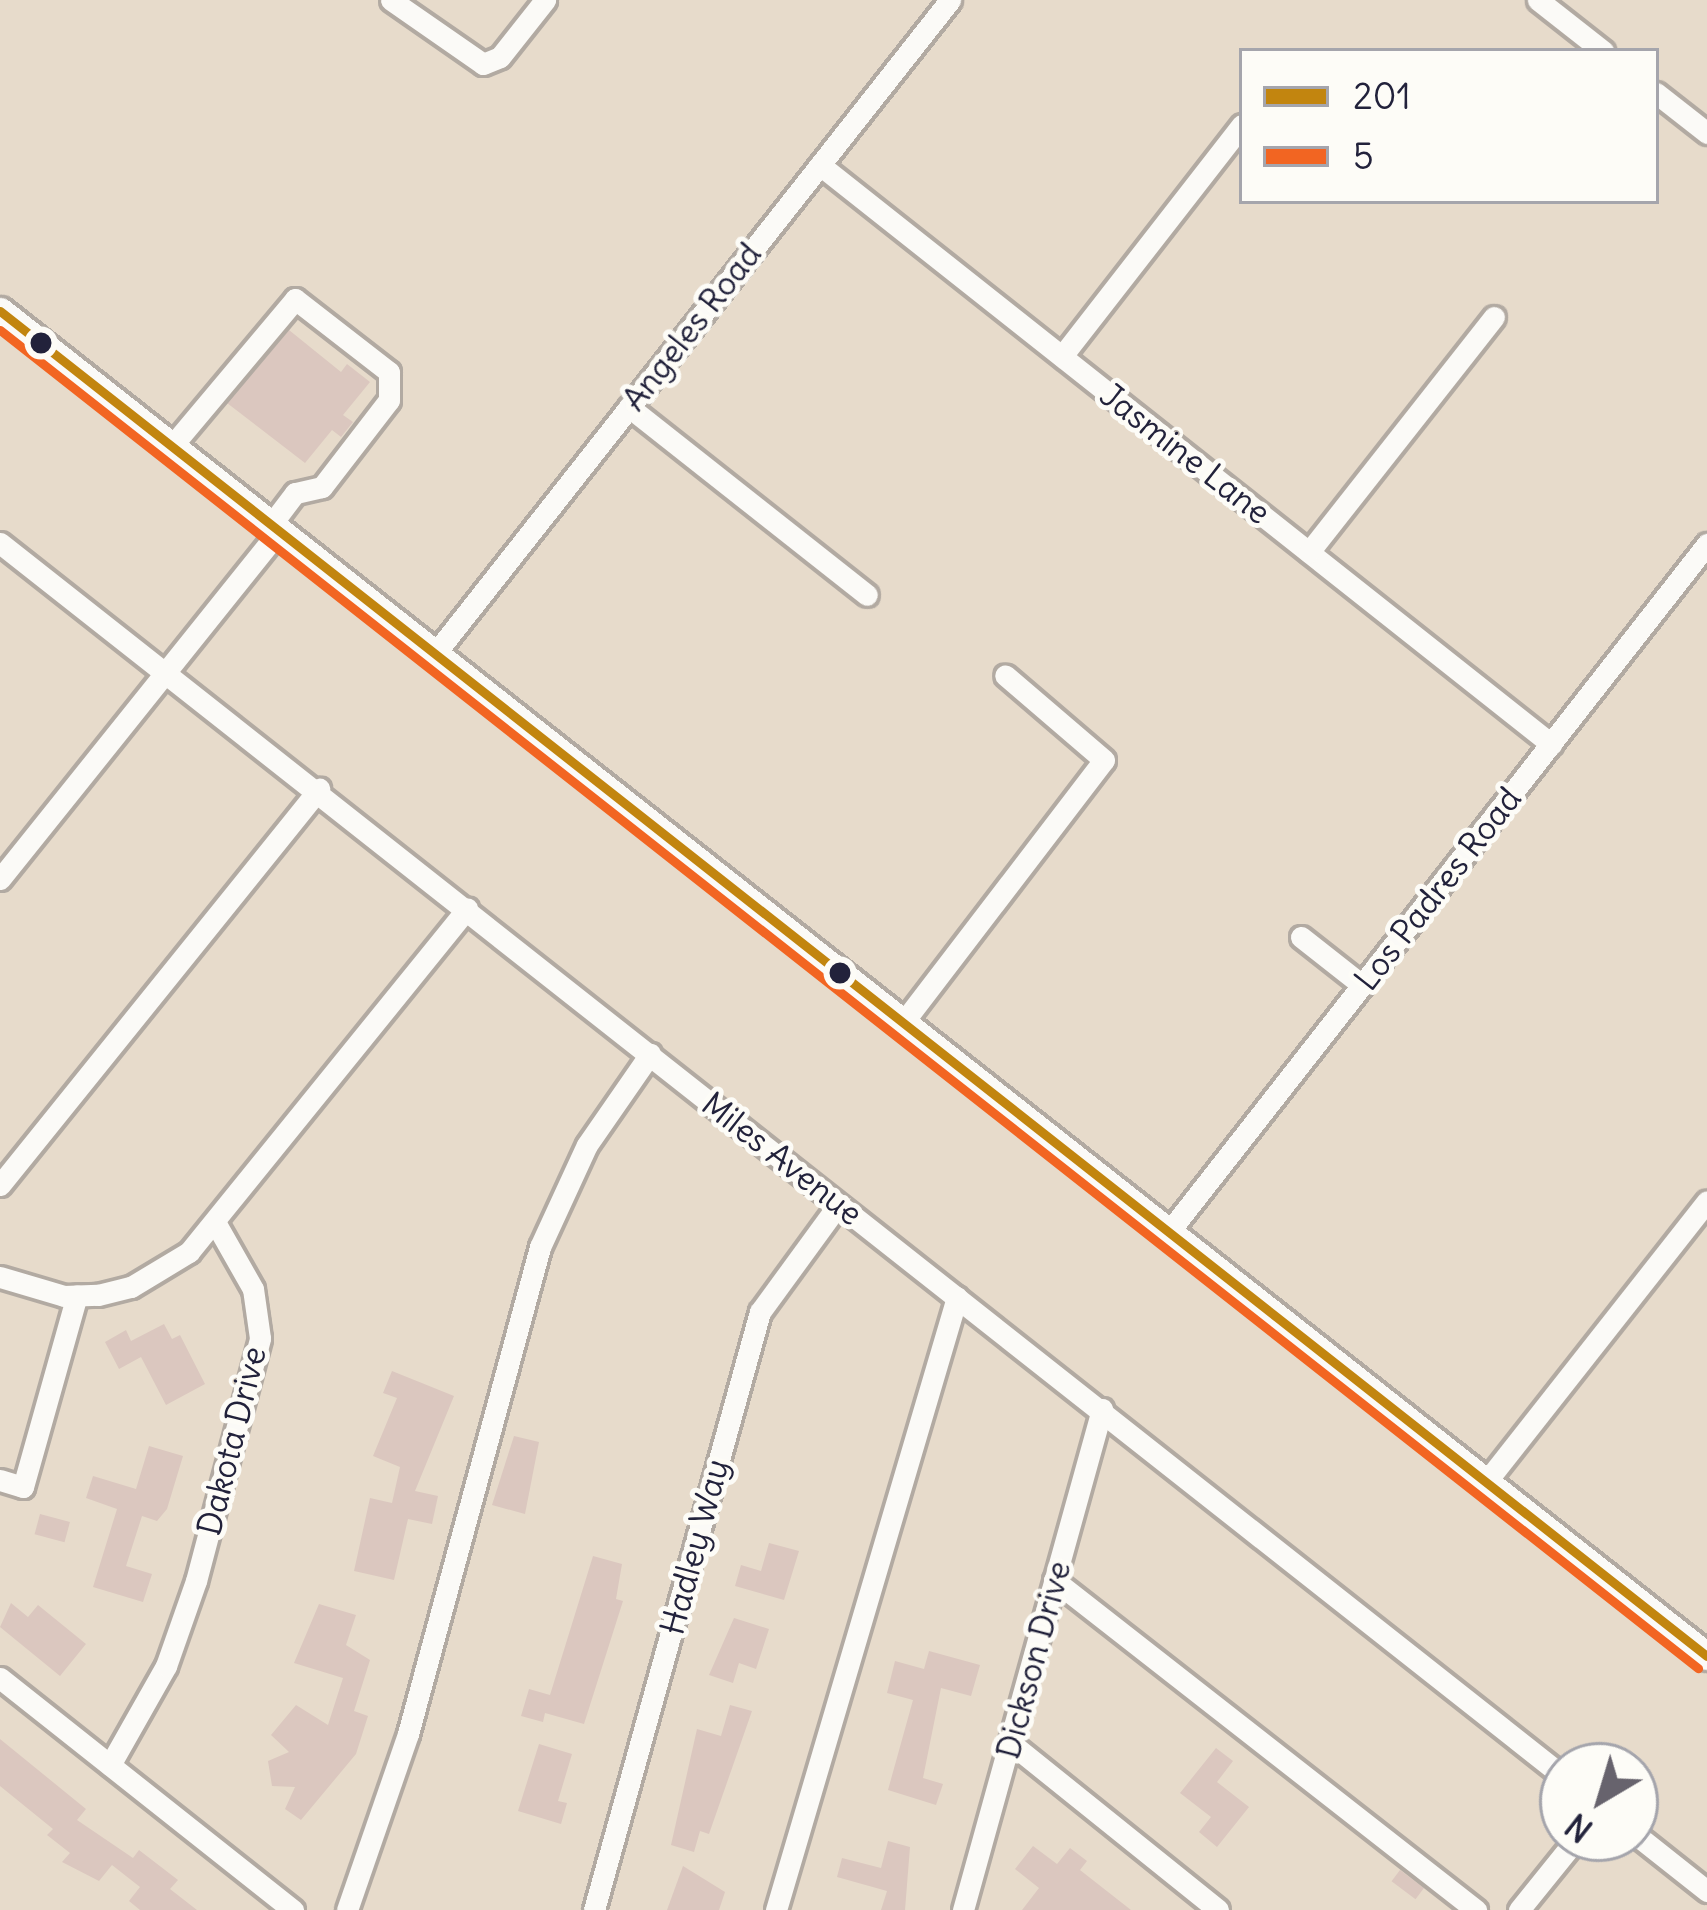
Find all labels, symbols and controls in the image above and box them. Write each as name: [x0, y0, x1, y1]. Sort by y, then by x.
legend: [1239, 48, 1659, 204]
text: 201: [1353, 74, 1411, 119]
text: 5: [1353, 134, 1374, 179]
street label: Angeles Road: [614, 235, 770, 419]
unlabelled marker: [30, 332, 52, 354]
street label: Jasmine Lane: [1092, 375, 1278, 533]
street label: Los Padres Road: [1346, 780, 1530, 998]
unlabelled marker: [829, 962, 851, 984]
street label: Miles Avenue: [694, 1084, 870, 1234]
street label: Dakota Drive: [189, 1343, 275, 1539]
street label: Hadley Way: [653, 1455, 737, 1639]
street label: Dickson Drive: [989, 1557, 1079, 1763]
north arrow: [1539, 1742, 1659, 1862]
text: N: [1557, 1804, 1601, 1852]

